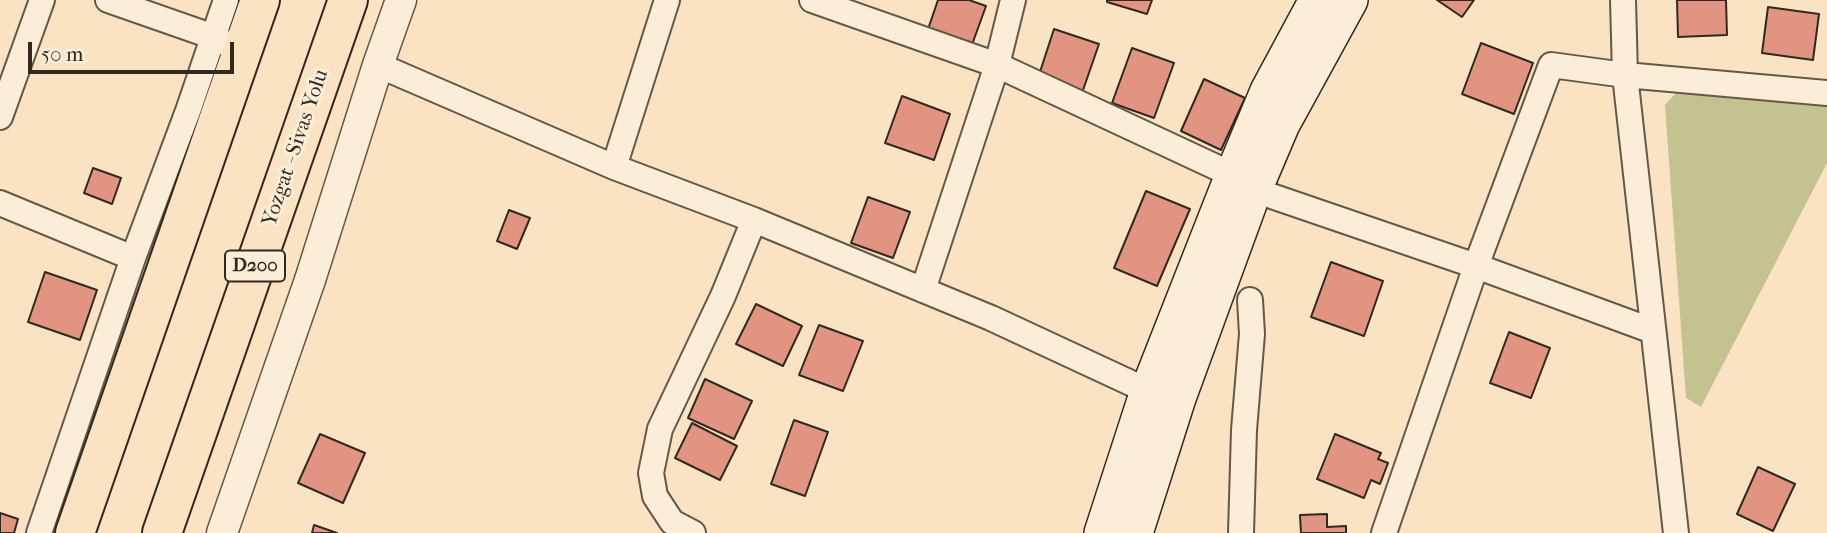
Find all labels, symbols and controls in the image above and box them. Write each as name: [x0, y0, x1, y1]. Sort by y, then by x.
scale bar: [32, 28, 238, 72]
text: 50 m: [41, 42, 84, 66]
street label: Yozgat - Sivas Yolu: [257, 66, 335, 230]
road number: D200: [225, 250, 285, 282]

